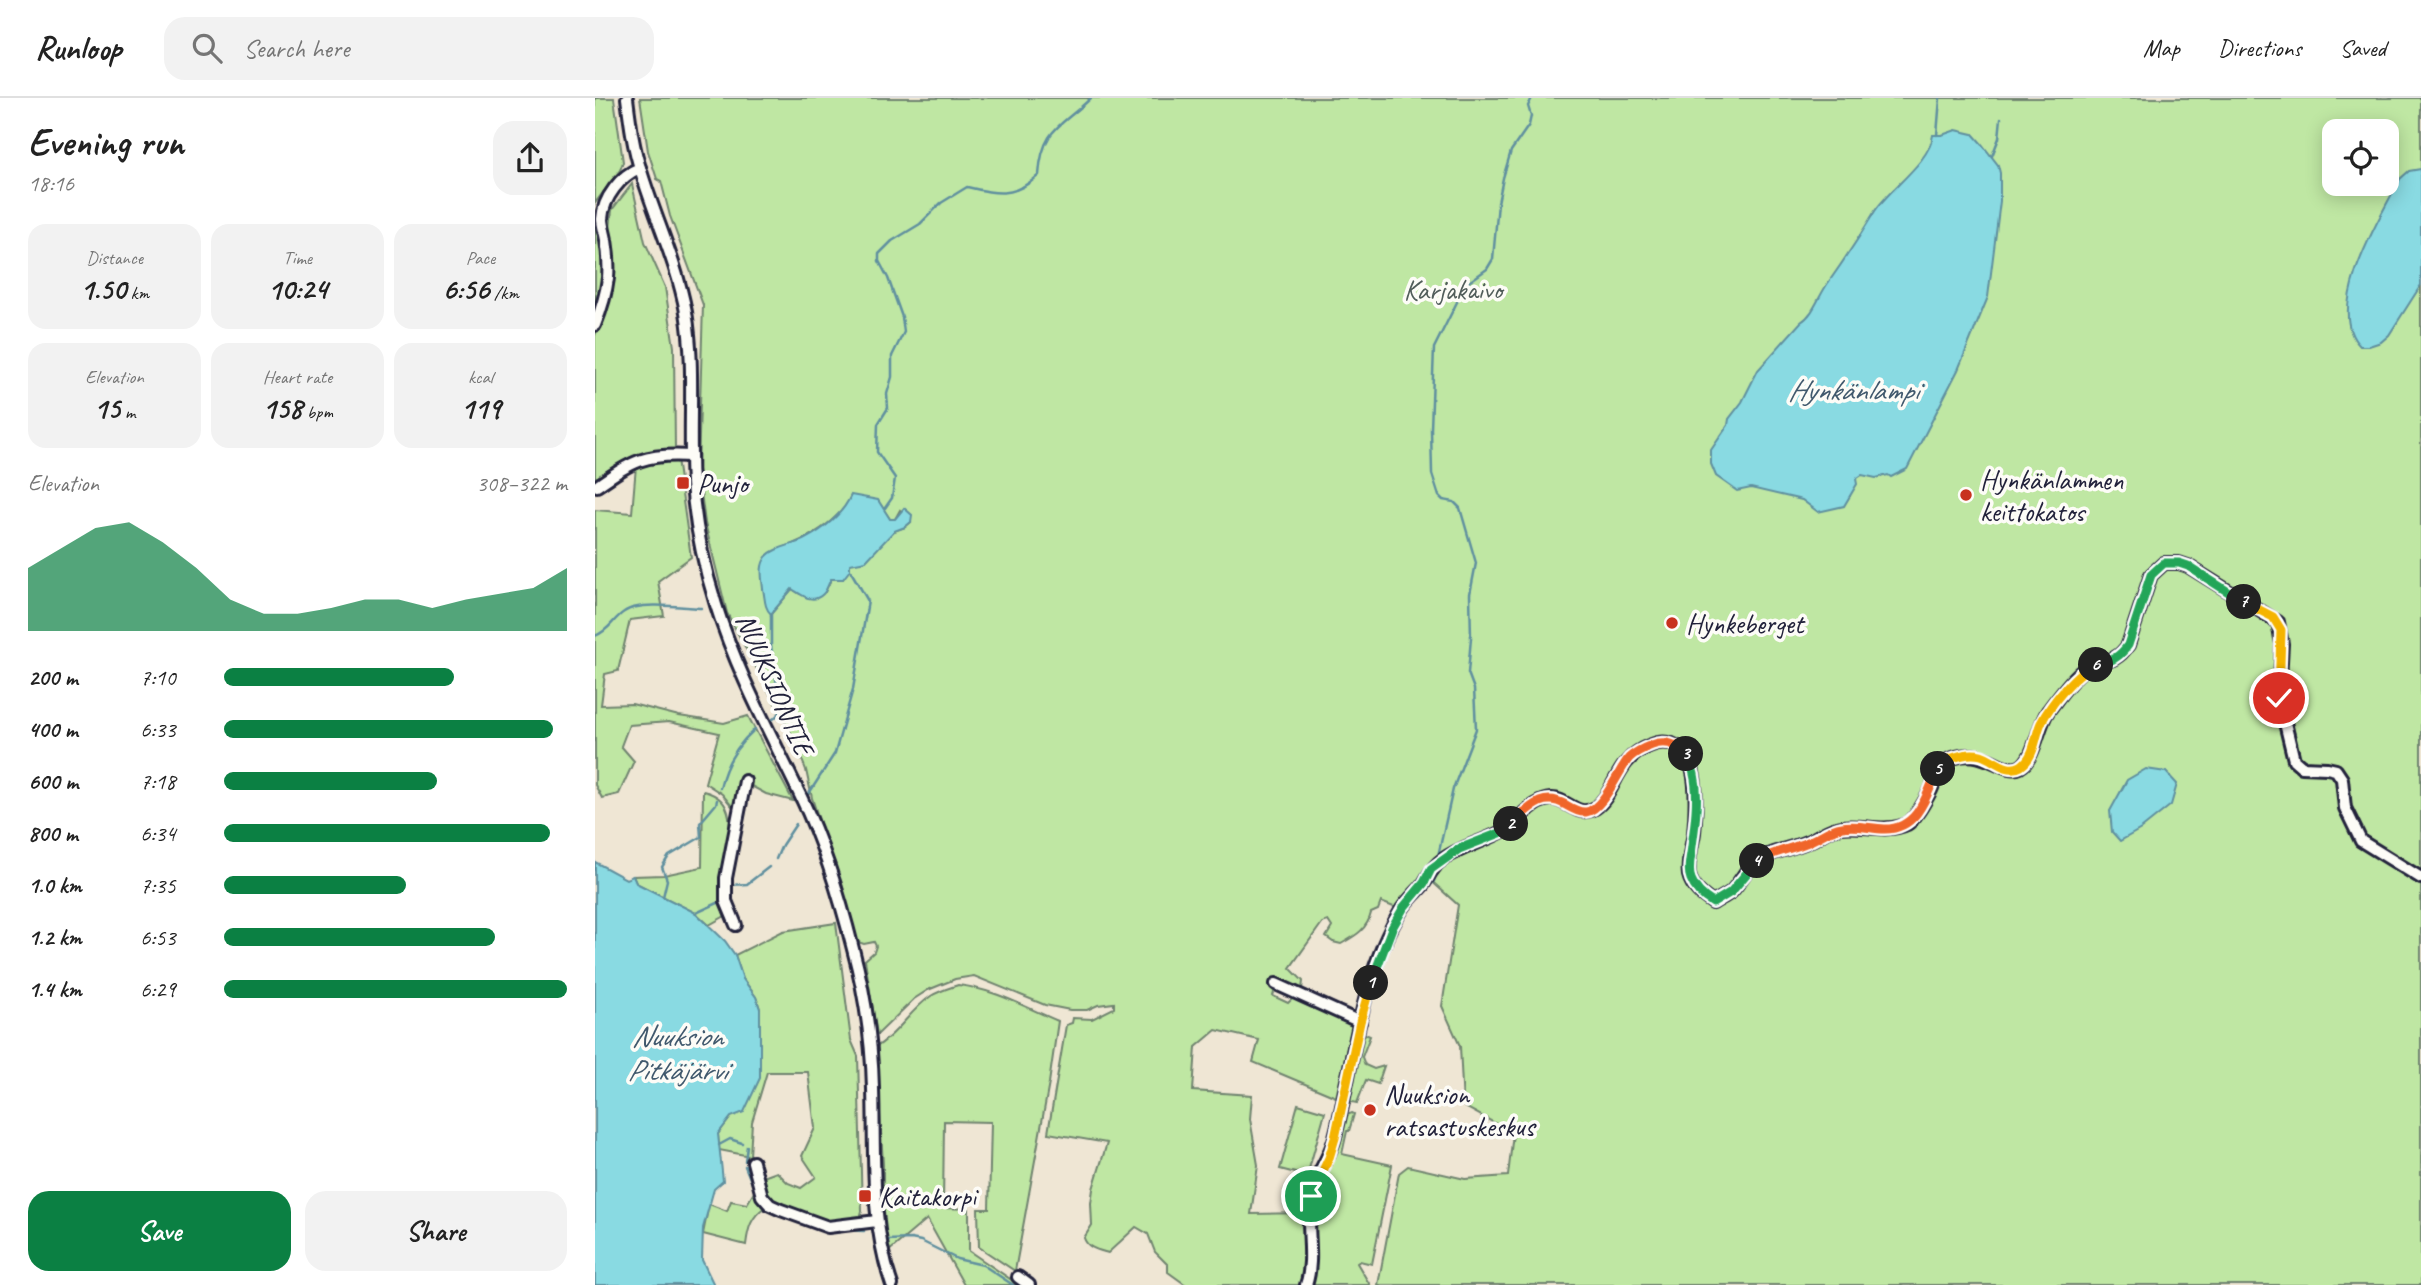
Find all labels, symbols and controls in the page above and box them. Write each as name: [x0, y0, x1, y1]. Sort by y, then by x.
search box: [164, 17, 654, 80]
text: Runloop: [35, 27, 122, 69]
icon: search: [188, 29, 226, 67]
text: Search here: [244, 32, 349, 65]
text: Map: [2143, 33, 2180, 63]
text: Directions: [2218, 33, 2301, 63]
text: Saved: [2339, 33, 2386, 63]
text: Evening run: [28, 119, 184, 166]
map controls: [2322, 119, 2399, 196]
button: locate: [2322, 119, 2399, 196]
button: share: [493, 121, 567, 195]
text: 18:16: [28, 169, 74, 198]
text: Distance: [86, 246, 143, 270]
text: Time: [283, 246, 312, 270]
text: Pace: [466, 246, 495, 270]
text: 1.50: [80, 270, 126, 308]
text: 10:24: [268, 270, 327, 308]
text: 6:56: [442, 270, 489, 308]
park label: Karjakaivo: [1404, 272, 1505, 307]
text: km: [126, 281, 149, 305]
text: /km: [489, 281, 519, 305]
text: Elevation: [85, 365, 144, 389]
text: Heart rate: [263, 365, 332, 389]
text: kcal: [468, 365, 493, 389]
water label: Hynkänlampi: [1788, 371, 1926, 409]
text: 15: [94, 389, 120, 427]
text: 158: [262, 389, 302, 427]
text: 119: [460, 389, 501, 427]
text: m: [120, 400, 135, 424]
text: bpm: [302, 400, 333, 424]
place label: Hynkänlammen keittokatos: [1980, 462, 2124, 529]
place label: Punjo: [697, 466, 751, 501]
text: Elevation: [28, 469, 99, 498]
text: 308–322 m: [476, 469, 567, 498]
marker: Punjo: [675, 475, 691, 491]
marker: Hynkänlammen keittokatos: [1958, 487, 1974, 503]
pin: 7: [2227, 584, 2261, 620]
text: 7: [2239, 589, 2248, 613]
place label: Hynkeberget: [1686, 606, 1806, 641]
street label: NUUKSIONTIE: [728, 608, 823, 764]
marker: Hynkeberget: [1664, 615, 1680, 631]
pin: 6: [2079, 648, 2113, 682]
text: 6: [2091, 652, 2100, 676]
text: 200 m: [28, 663, 78, 692]
text: 7:10: [140, 663, 176, 692]
pin: [2249, 668, 2309, 728]
icon: check: [2260, 679, 2298, 717]
text: 400 m: [28, 715, 78, 744]
text: 6:33: [140, 715, 176, 744]
pin: 3: [1669, 736, 1703, 772]
text: 3: [1681, 741, 1690, 765]
pin: 5: [1921, 752, 1955, 786]
text: 5: [1933, 756, 1942, 780]
text: 600 m: [28, 767, 78, 796]
text: 7:18: [140, 767, 176, 796]
pin: 2: [1493, 806, 1529, 842]
text: 2: [1506, 811, 1515, 835]
text: 800 m: [28, 819, 78, 848]
text: 6:34: [140, 819, 176, 848]
pin: 4: [1739, 844, 1775, 878]
text: 4: [1752, 848, 1761, 872]
text: 1.0 km: [28, 871, 82, 900]
text: 7:35: [140, 871, 176, 900]
text: 1.2 km: [28, 923, 82, 952]
text: 6:53: [140, 923, 176, 952]
pin: 1: [1353, 966, 1389, 1001]
text: 1: [1366, 970, 1375, 994]
text: 1.4 km: [28, 975, 82, 1004]
text: 6:29: [140, 975, 176, 1004]
water label: Nuuksion Pitkäjärvi: [627, 1017, 734, 1089]
place label: Nuuksion ratsastuskeskus: [1384, 1077, 1537, 1144]
marker: Nuuksion ratsastuskeskus: [1362, 1102, 1378, 1118]
pin: [1281, 1166, 1341, 1226]
icon: arrive: [1292, 1177, 1330, 1215]
place label: Kaitakorpi: [879, 1179, 980, 1214]
marker: Kaitakorpi: [857, 1188, 873, 1204]
button: Save: [28, 1191, 291, 1271]
button: Share: [305, 1191, 567, 1271]

